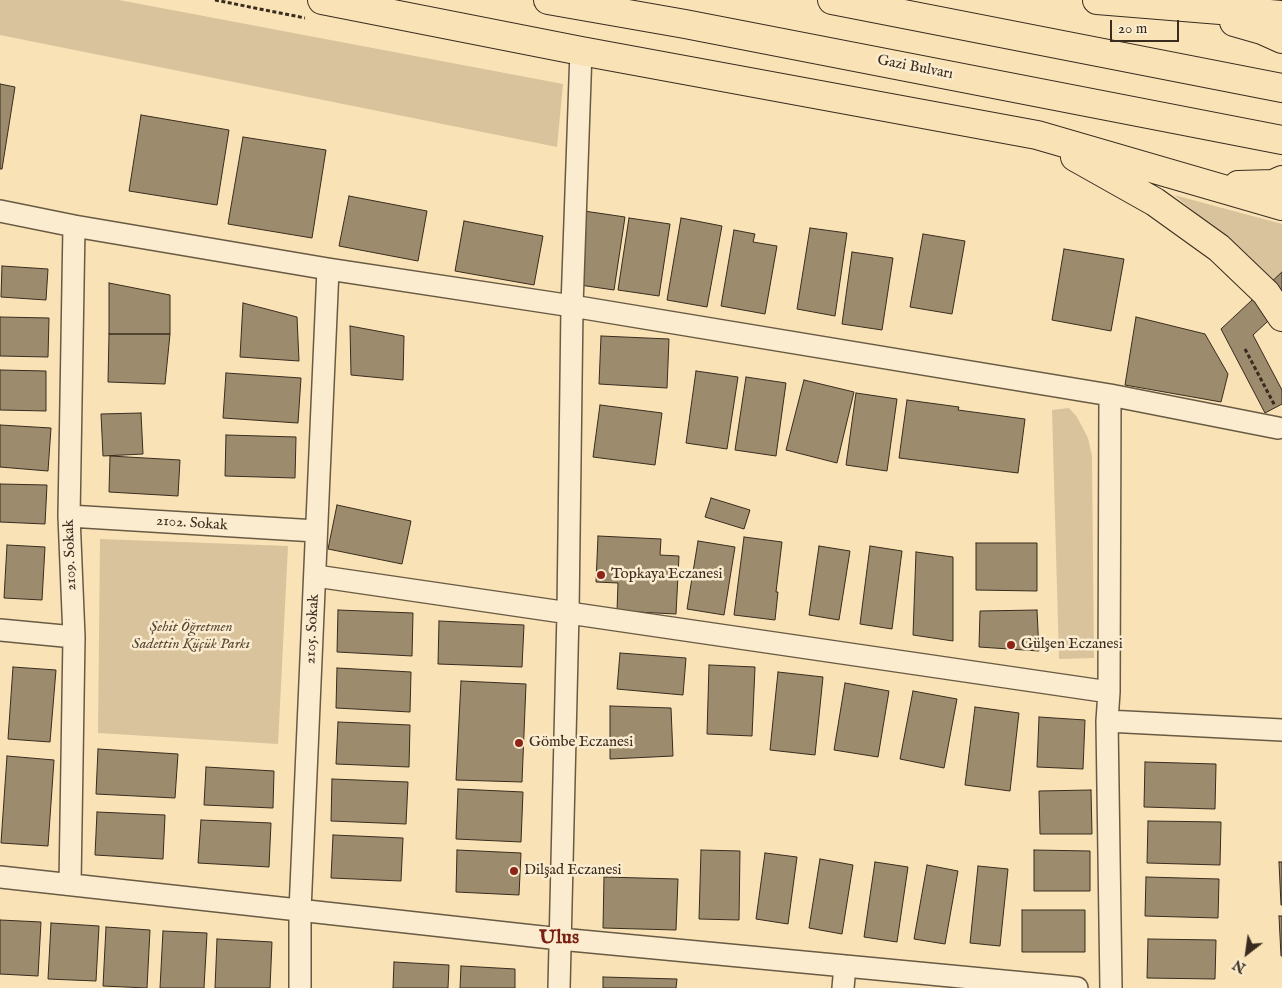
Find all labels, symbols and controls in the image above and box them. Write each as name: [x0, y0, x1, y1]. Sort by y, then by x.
scale bar: [1112, 10, 1181, 42]
text: 20 m: [1118, 19, 1147, 38]
street label: Gazi Bulvarı: [876, 52, 954, 84]
street label: 2102. Sokak: [156, 513, 228, 535]
street label: 2109. Sokak: [61, 519, 81, 591]
place label: Topkaya Eczanesi: [611, 566, 723, 584]
marker: Topkaya Eczanesi: [595, 569, 607, 581]
street label: 2105. Sokak: [302, 594, 324, 664]
park label: Şehit Öğretmen Sadettin Küçük Parkı: [132, 619, 250, 654]
place label: Gülşen Eczanesi: [1021, 636, 1123, 654]
marker: Gülşen Eczanesi: [1005, 639, 1017, 651]
place label: Gömbe Eczanesi: [529, 734, 633, 752]
marker: Gömbe Eczanesi: [513, 737, 525, 749]
place label: Dilşad Eczanesi: [524, 862, 622, 880]
marker: Dilşad Eczanesi: [508, 865, 520, 877]
district label: Ulus: [539, 927, 579, 951]
north arrow: [1222, 928, 1272, 978]
text: N: [1230, 955, 1249, 977]

